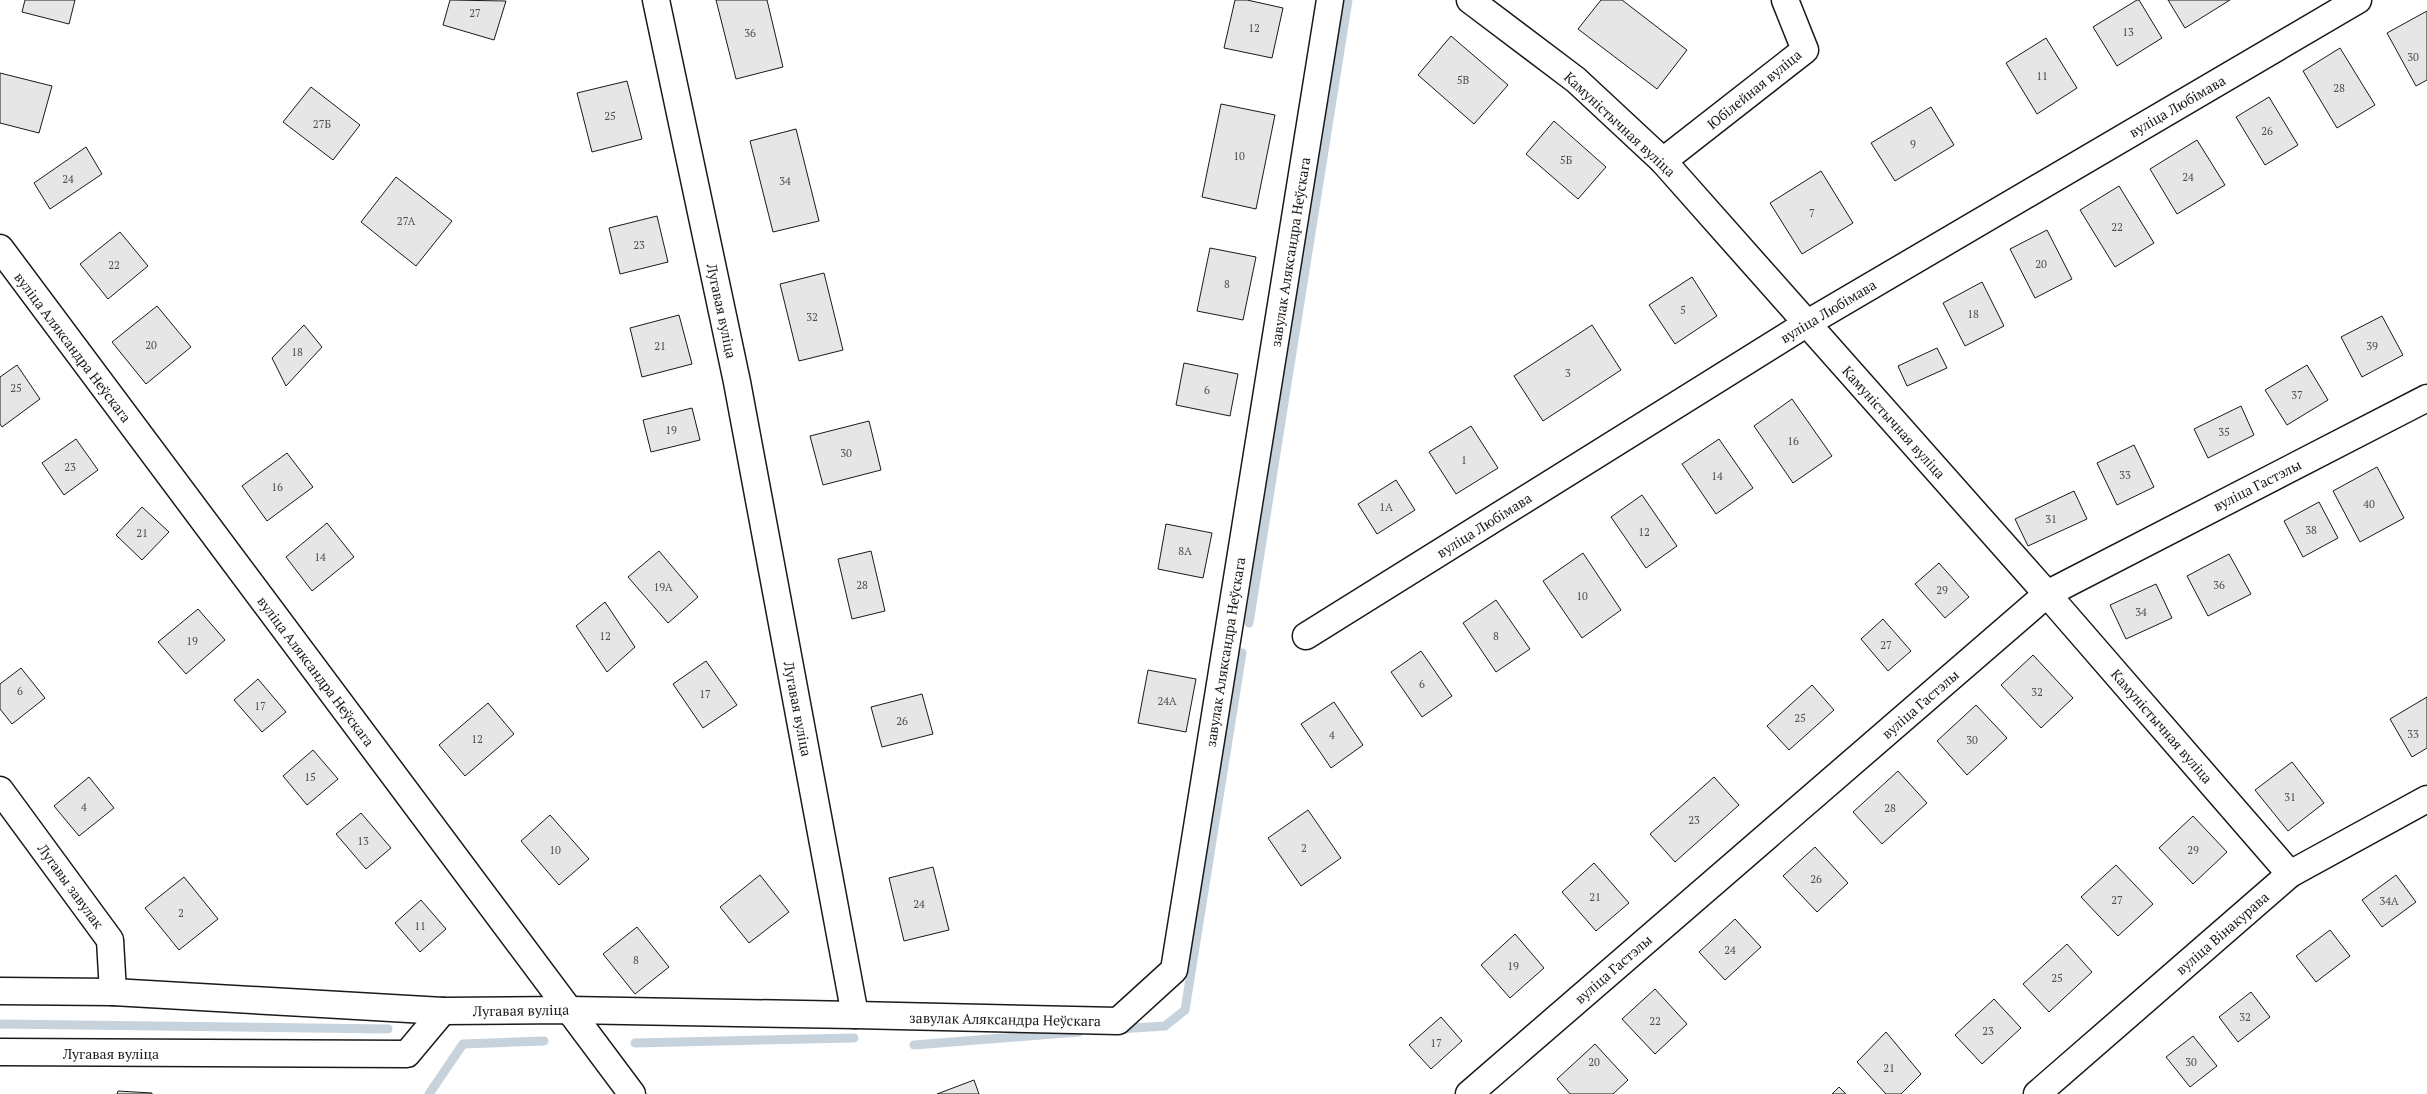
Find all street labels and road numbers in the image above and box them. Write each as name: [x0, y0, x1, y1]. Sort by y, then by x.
street label: Юбілейная вуліца: [1703, 45, 1805, 133]
street label: Камуністычная вуліца: [1560, 67, 1680, 181]
street label: вуліца Любімава: [2125, 71, 2229, 141]
street label: завулак Аляксандра Неўскага: [1266, 156, 1314, 348]
street label: Лугавая вуліца: [702, 261, 741, 360]
street label: вуліца Аляксандра Неўскага: [10, 268, 136, 426]
street label: вуліца Любімава: [1776, 275, 1880, 347]
street label: Камуністычная вуліца: [1838, 361, 1950, 483]
street label: вуліца Гастэлы: [2210, 455, 2304, 515]
street label: вуліца Любімава: [1433, 488, 1535, 562]
street label: завулак Аляксандра Неўскага: [1201, 556, 1249, 748]
street label: вуліца Аляксандра Неўскага: [253, 592, 379, 750]
street label: Лугавая вуліца: [779, 659, 817, 758]
street label: вуліца Гастэлы: [1877, 665, 1963, 743]
street label: Камуністычная вуліца: [2107, 665, 2217, 787]
street label: Лугавы завулак: [33, 839, 109, 933]
street label: вуліца Вінакурава: [2171, 887, 2273, 979]
street label: вуліца Гастэлы: [1570, 930, 1656, 1008]
street label: Лугавая вуліца: [472, 1000, 569, 1020]
street label: завулак Аляксандра Неўскага: [909, 1008, 1101, 1030]
street label: Лугавая вуліца: [62, 1044, 159, 1063]

